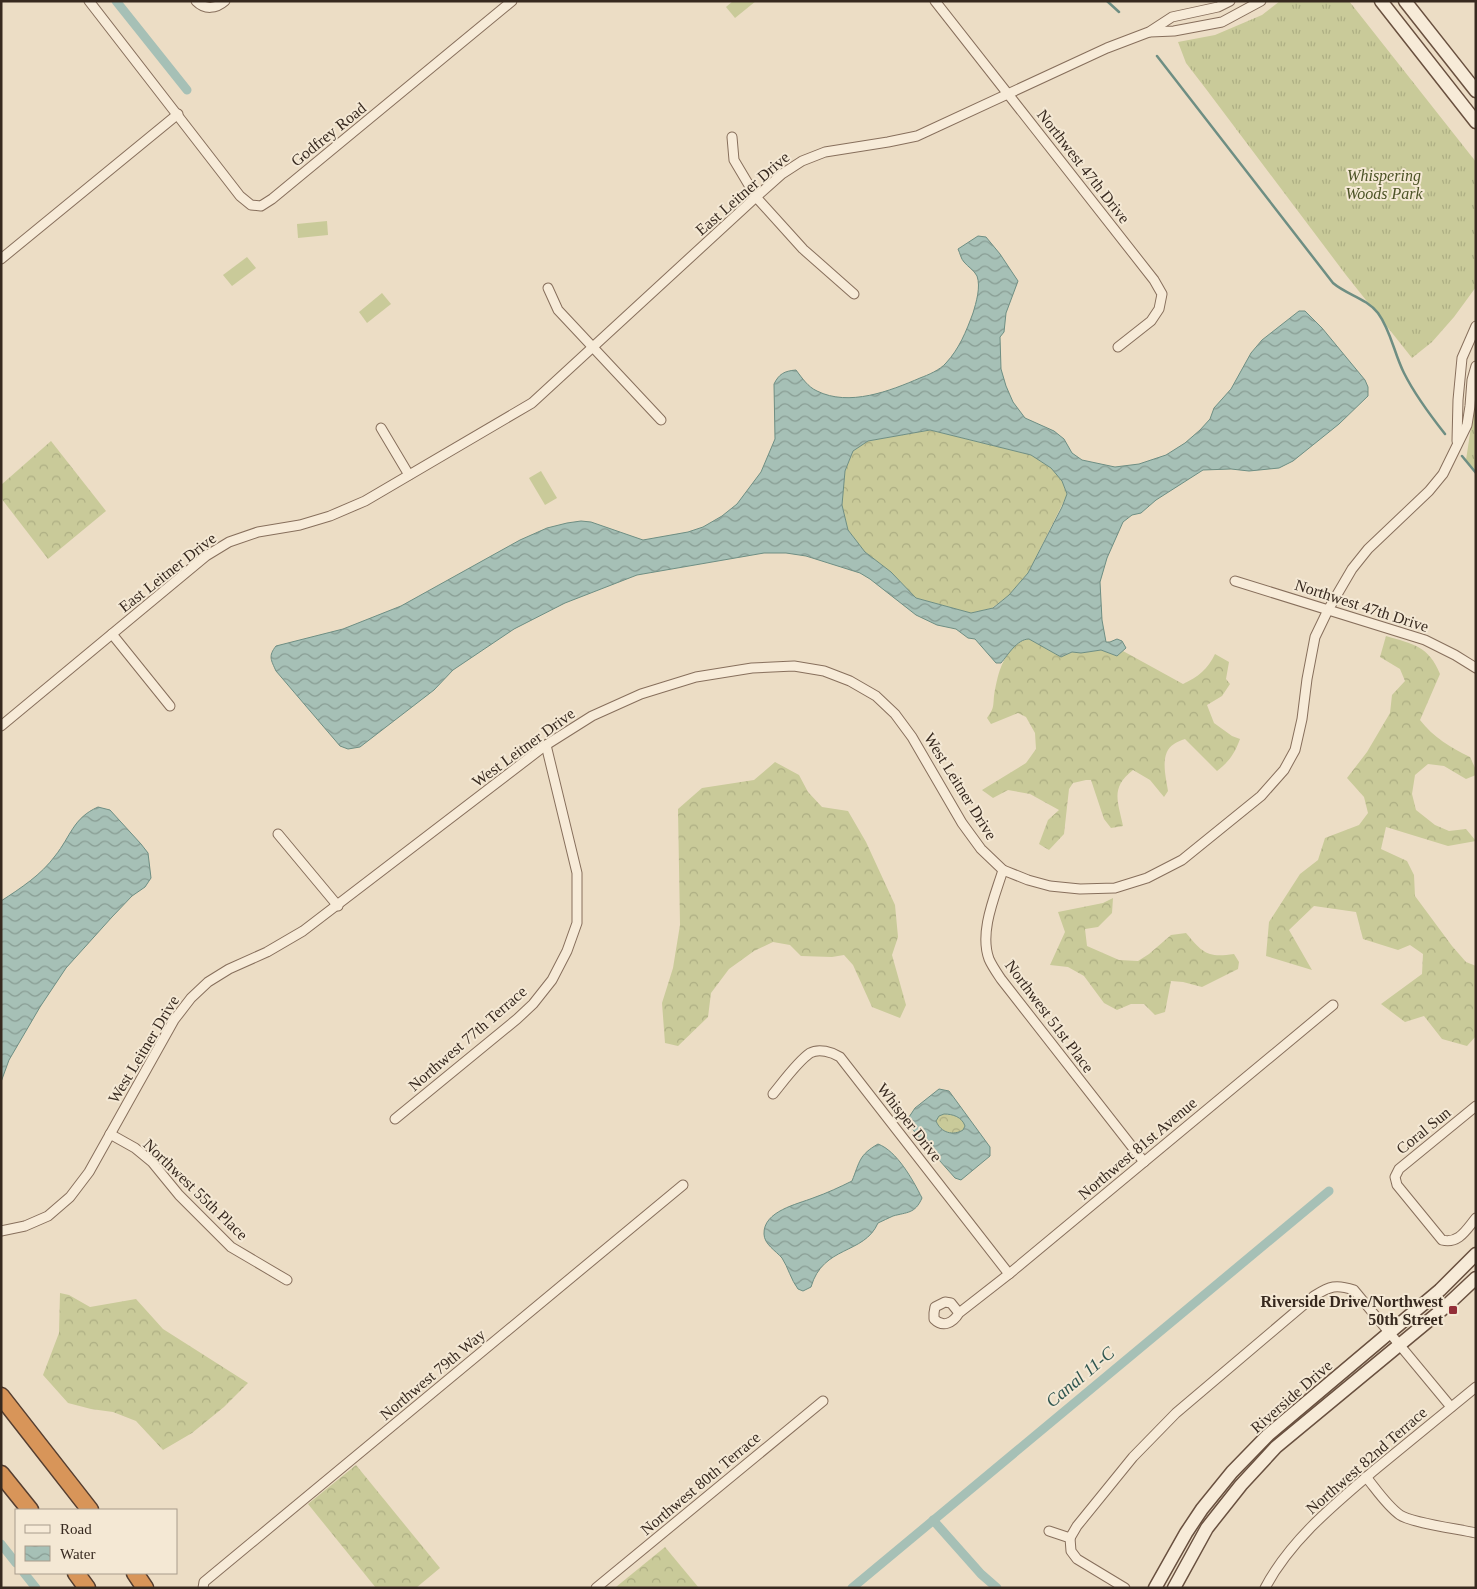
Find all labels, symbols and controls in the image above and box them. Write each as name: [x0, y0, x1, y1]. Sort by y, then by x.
street label: Godfrey Road: [288, 99, 370, 170]
street label: Northwest 47th Drive: [1034, 106, 1133, 227]
street label: East Leitner Drive: [692, 148, 792, 239]
park label: Whispering Woods Park: [1345, 167, 1423, 202]
street label: East Leitner Drive: [116, 529, 219, 615]
street label: Northwest 47th Drive: [1293, 576, 1431, 635]
street label: West Leitner Drive: [469, 705, 578, 790]
street label: West Leitner Drive: [921, 730, 1000, 843]
street label: Northwest 51st Place: [1002, 957, 1097, 1076]
street label: Northwest 77th Terrace: [405, 983, 530, 1094]
street label: West Leitner Drive: [105, 992, 182, 1106]
street label: Whisper Drive: [873, 1080, 945, 1165]
street label: Northwest 81st Avenue: [1075, 1094, 1200, 1203]
street label: Coral Sun: [1393, 1104, 1454, 1157]
street label: Northwest 55th Place: [140, 1135, 251, 1243]
place label: Riverside Drive/Northwest 50th Street: [1260, 1293, 1444, 1328]
marker: Riverside Drive/Northwest 50th Street: [1447, 1304, 1459, 1316]
street label: Northwest 79th Way: [376, 1326, 489, 1424]
water label: Canal 11-C: [1042, 1342, 1119, 1411]
street label: Riverside Drive: [1247, 1357, 1335, 1436]
street label: Northwest 82nd Terrace: [1303, 1403, 1430, 1517]
street label: Northwest 80th Terrace: [637, 1428, 763, 1538]
legend: [15, 1509, 178, 1574]
text: Road: [60, 1521, 92, 1537]
text: Water: [60, 1546, 95, 1562]

